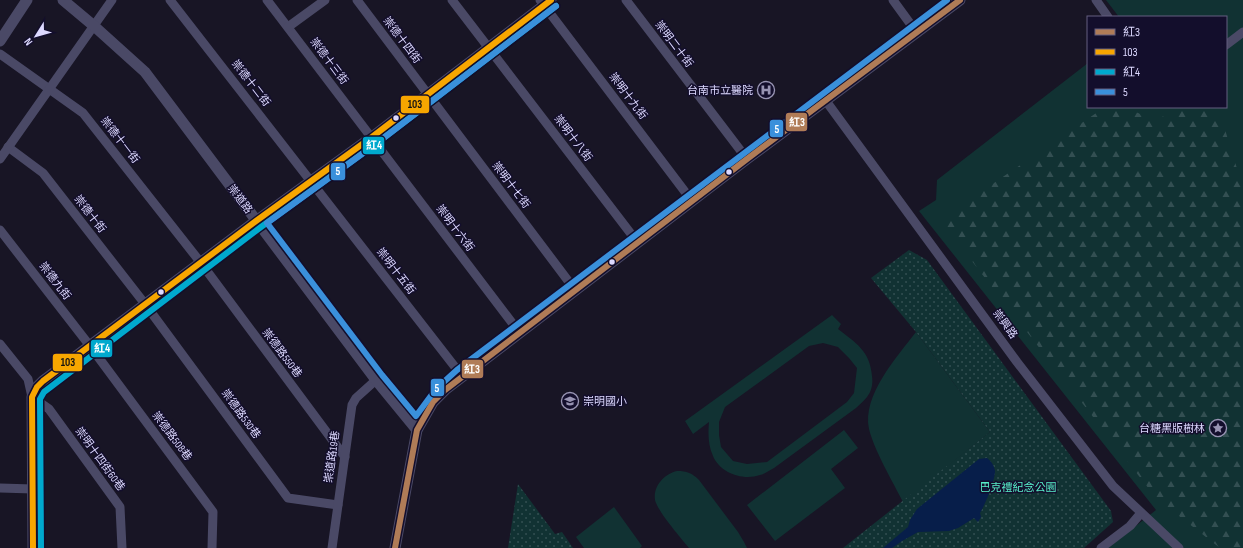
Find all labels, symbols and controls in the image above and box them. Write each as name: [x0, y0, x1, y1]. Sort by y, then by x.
street label: 崇德十四街: [380, 14, 424, 66]
north arrow: [16, 16, 56, 56]
legend: [1087, 16, 1227, 108]
street label: 崇明二十街: [652, 18, 696, 70]
text: 紅3: [1123, 25, 1140, 40]
text: N: [21, 35, 35, 48]
street label: 崇德十三街: [307, 35, 351, 87]
text: 103: [1123, 45, 1138, 60]
street label: 崇德十二街: [229, 57, 273, 109]
text: 紅4: [1123, 65, 1140, 80]
street label: 崇明十九街: [606, 70, 650, 122]
hospital icon: 台南市立醫院: [756, 80, 776, 100]
place label: 台南市立醫院: [687, 84, 753, 97]
text: 5: [1123, 85, 1128, 100]
line badge: 103: [400, 95, 430, 114]
text: 103: [408, 98, 422, 111]
street label: 崇明十八街: [551, 112, 595, 164]
line badge: 紅3: [785, 112, 808, 132]
unlabelled marker: [391, 113, 401, 123]
street label: 崇德十一街: [98, 114, 142, 166]
text: 紅3: [789, 116, 805, 129]
line badge: 5: [769, 119, 784, 138]
text: 5: [775, 123, 780, 136]
line badge: 紅4: [362, 136, 385, 155]
text: 紅4: [366, 139, 382, 152]
street label: 崇明十七街: [489, 159, 533, 211]
line badge: 5: [330, 162, 346, 181]
text: 5: [336, 165, 341, 178]
unlabelled marker: [724, 167, 734, 177]
street label: 崇道路: [225, 182, 255, 216]
street label: 崇德十街: [71, 193, 109, 235]
street label: 崇明十六街: [433, 202, 477, 254]
street label: 崇明十五街: [374, 245, 418, 297]
unlabelled marker: [607, 257, 617, 267]
street label: 崇德九街: [36, 260, 74, 302]
unlabelled marker: [156, 287, 166, 297]
street label: 崇興路: [990, 307, 1020, 341]
street label: 崇德路550巷: [259, 326, 305, 380]
line badge: 紅4: [90, 339, 113, 358]
text: 紅4: [94, 342, 110, 355]
line badge: 103: [52, 353, 83, 372]
text: 103: [61, 356, 75, 369]
line badge: 紅3: [461, 359, 484, 379]
text: 紅3: [464, 363, 480, 376]
line badge: 5: [430, 378, 445, 397]
text: 5: [435, 382, 440, 395]
street label: 崇德路530巷: [219, 387, 263, 441]
school or university icon: 崇明國小: [560, 391, 580, 411]
place label: 崇明國小: [583, 395, 627, 408]
street label: 崇德路508巷: [149, 409, 195, 463]
place icon: 台糖黑版樹林: [1208, 418, 1228, 438]
place label: 台糖黑版樹林: [1139, 422, 1205, 435]
street label: 崇明十四街60巷: [72, 425, 128, 493]
street label: 崇道路19巷: [322, 430, 342, 484]
park label: 巴克禮紀念公園: [980, 481, 1057, 494]

